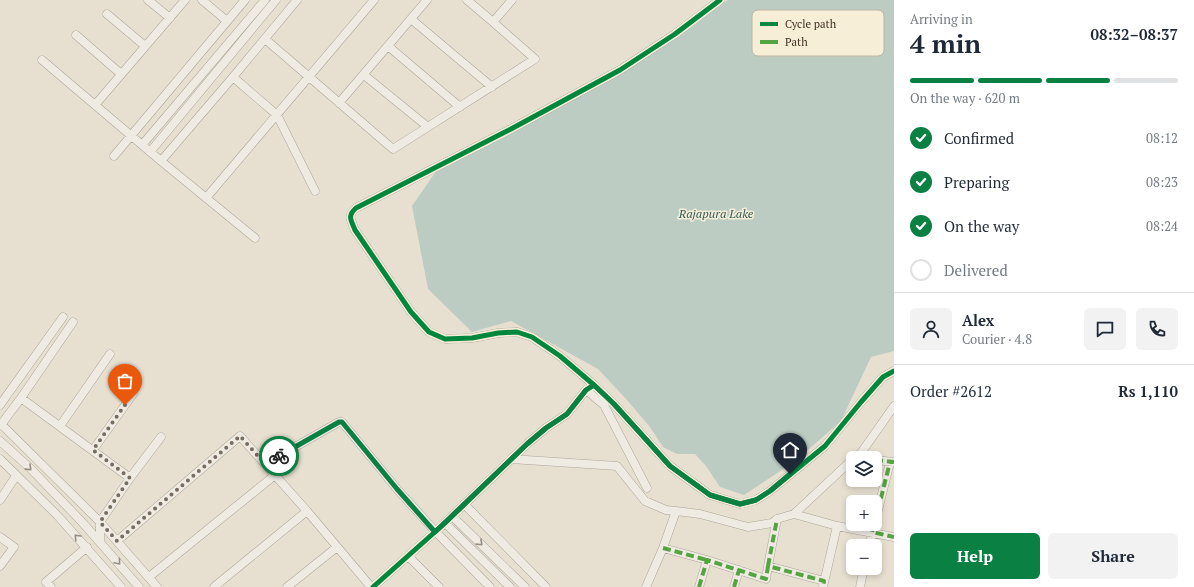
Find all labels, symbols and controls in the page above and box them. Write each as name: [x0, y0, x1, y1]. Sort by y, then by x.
legend: [752, 10, 884, 56]
text: Arriving in: [910, 10, 973, 28]
text: Cycle path: [785, 17, 837, 31]
text: 08:32–08:37: [1091, 24, 1178, 44]
text: 4 min: [910, 26, 981, 60]
text: Path: [785, 35, 808, 49]
text: On the way · 620 m: [910, 89, 1020, 107]
icon: check: [910, 127, 932, 149]
text: Confirmed: [944, 128, 1014, 148]
text: 08:12: [1146, 129, 1178, 147]
icon: check: [910, 171, 932, 193]
text: Preparing: [944, 172, 1009, 192]
text: 08:23: [1146, 173, 1178, 191]
water label: Rajapura Lake: [678, 206, 754, 221]
icon: check: [910, 215, 932, 237]
text: On the way: [944, 216, 1019, 236]
text: 08:24: [1146, 217, 1178, 235]
text: Delivered: [944, 260, 1008, 280]
button: person: [910, 308, 952, 350]
button: chat: [1084, 308, 1126, 350]
button: phone: [1136, 308, 1178, 350]
text: Alex: [962, 310, 994, 330]
text: Courier · 4.8: [962, 330, 1032, 348]
pin: [108, 364, 142, 405]
icon: bag: [114, 370, 136, 392]
text: Order #2612: [910, 381, 992, 401]
text: Rs 1,110: [1118, 381, 1178, 401]
pin: [773, 433, 807, 474]
courier: [259, 436, 299, 476]
icon: home: [779, 439, 801, 461]
icon: bike: [268, 445, 290, 467]
map controls: [846, 451, 882, 575]
button: layers: [846, 451, 882, 487]
one-way arrow: [24, 463, 32, 470]
button: +: [846, 495, 882, 531]
button: Help: [910, 533, 1040, 579]
button: Share: [1048, 533, 1178, 579]
one-way arrow: [75, 534, 82, 541]
one-way arrow: [475, 538, 483, 546]
button: −: [846, 539, 882, 575]
one-way arrow: [113, 557, 121, 565]

